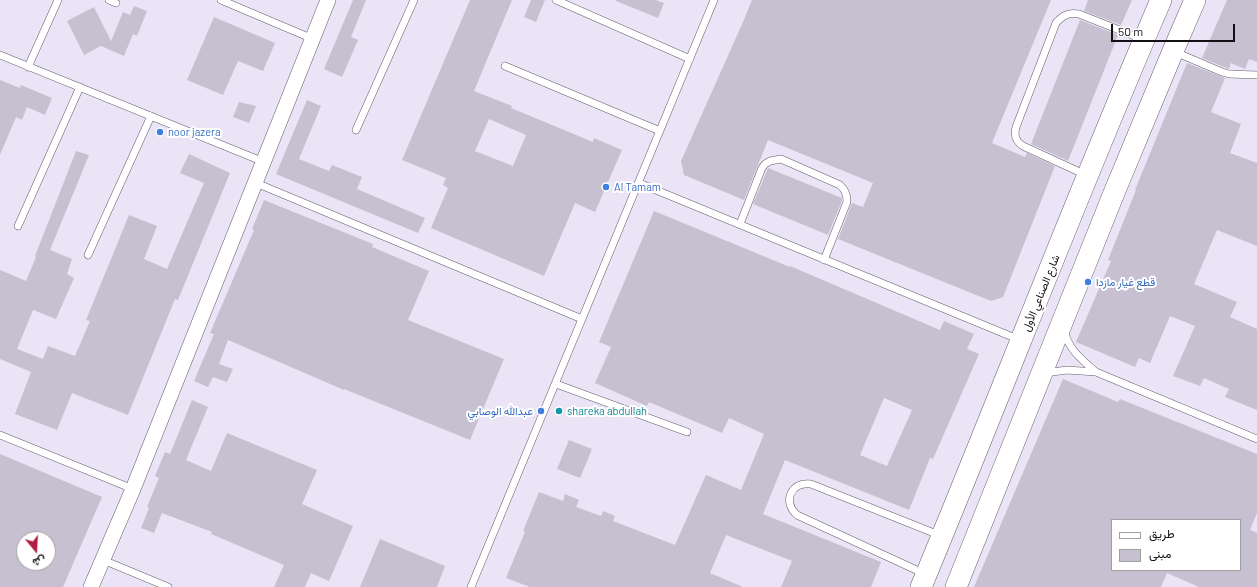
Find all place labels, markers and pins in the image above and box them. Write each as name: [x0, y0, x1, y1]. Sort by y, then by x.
place label: noor jazera: [168, 125, 221, 139]
marker: noor jazera: [155, 127, 165, 137]
place label: Al Tamam: [614, 180, 661, 194]
marker: Al Tamam: [601, 182, 611, 192]
place label: قطع غيار مازدا: [1096, 275, 1155, 289]
marker: قطع غيار مازدا: [1083, 277, 1093, 287]
place label: عبدالله الوصابي: [467, 404, 533, 418]
place label: shareka abdullah: [567, 404, 647, 418]
marker: عبدالله الوصابي: [536, 406, 546, 416]
marker: shareka abdullah: [554, 406, 564, 416]

